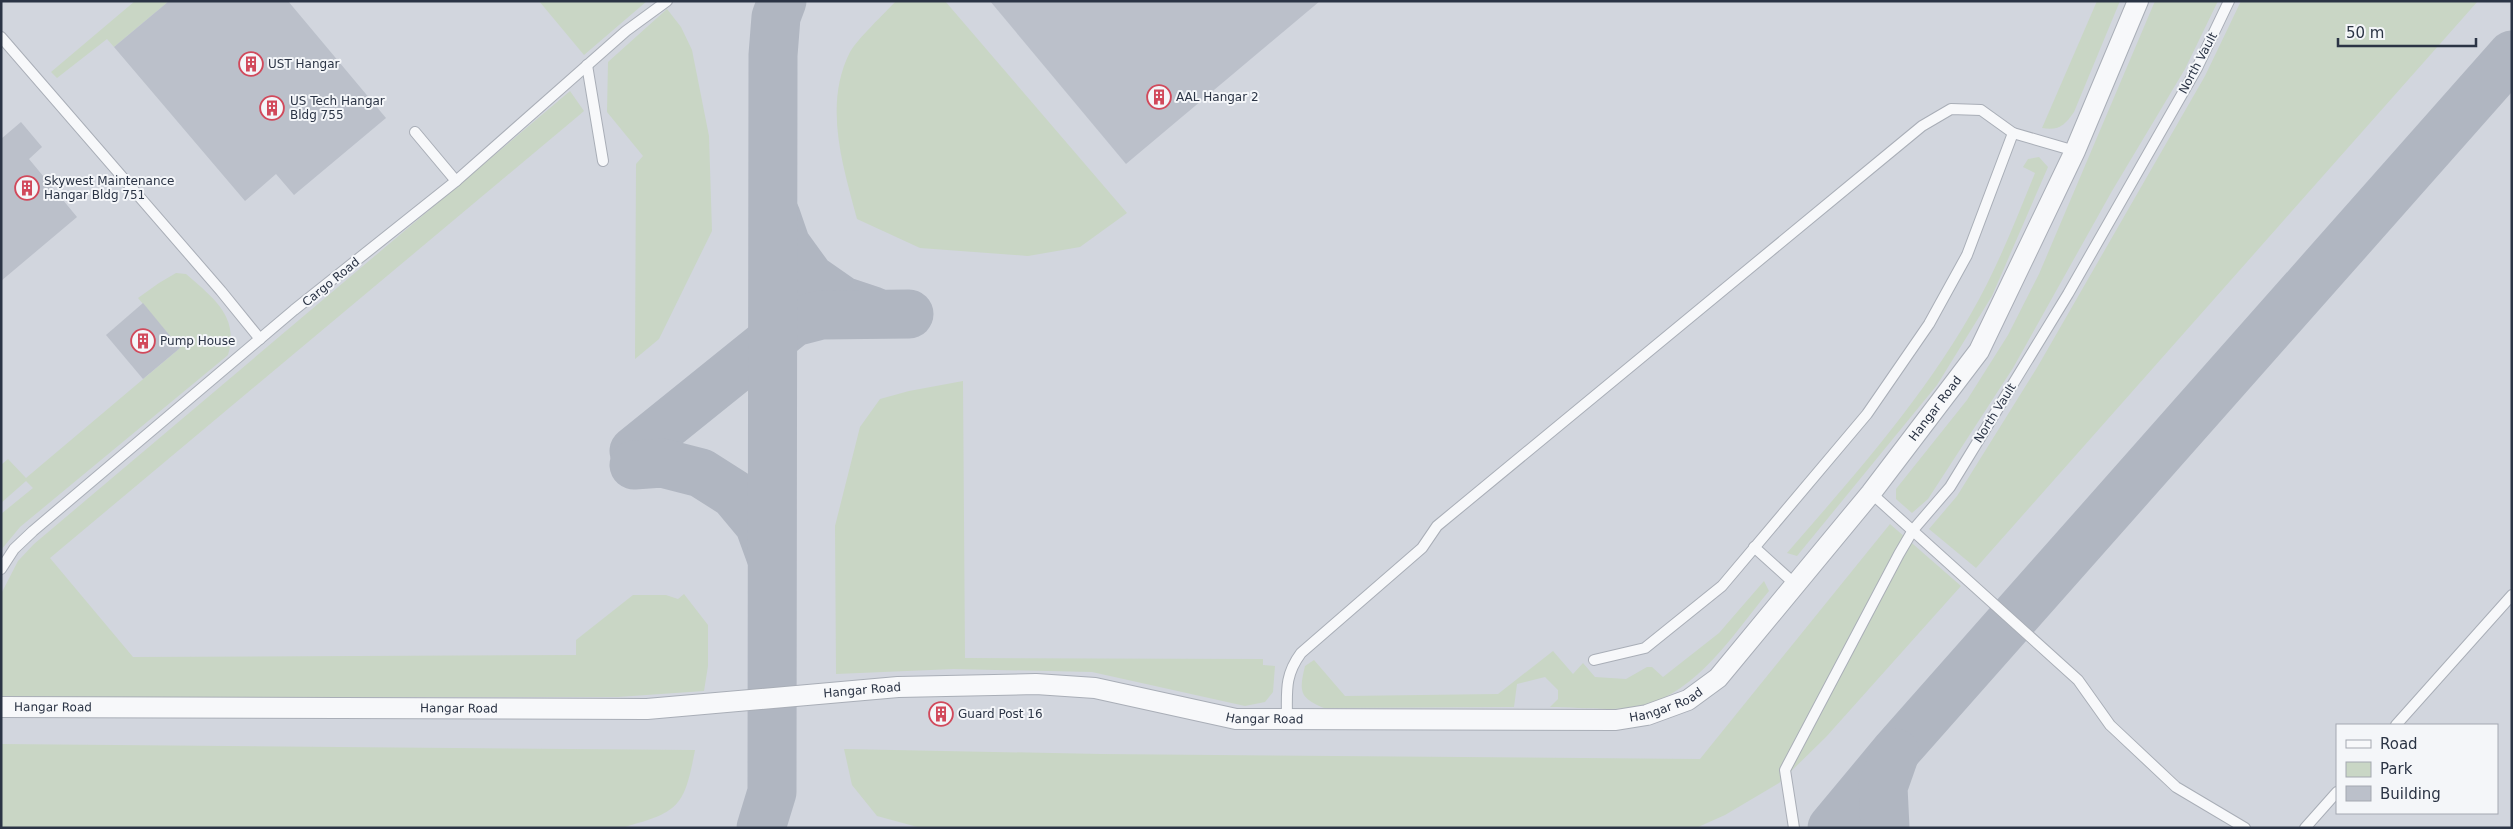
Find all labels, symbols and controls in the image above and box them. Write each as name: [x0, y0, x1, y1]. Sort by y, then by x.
scale bar: [2338, 15, 2476, 47]
text: 50 m: [2346, 24, 2384, 42]
street label: North Vault: [2176, 30, 2220, 96]
building icon: UST Hangar: [238, 51, 264, 77]
place label: UST Hangar: [268, 57, 339, 71]
building icon: AAL Hangar 2: [1146, 84, 1172, 110]
place label: AAL Hangar 2: [1176, 90, 1259, 104]
place label: US Tech Hangar Bldg 755: [290, 94, 385, 122]
building icon: US Tech Hangar Bldg 755: [259, 95, 285, 121]
place label: Skywest Maintenance Hangar Bldg 751: [44, 174, 175, 202]
building icon: Skywest Maintenance Hangar Bldg 751: [14, 175, 40, 201]
street label: Cargo Road: [300, 255, 362, 309]
building icon: Pump House: [130, 328, 156, 354]
place label: Pump House: [160, 334, 235, 348]
street label: Hangar Road: [1906, 373, 1964, 444]
street label: North Vault: [1971, 380, 2019, 445]
street label: Hangar Road: [823, 680, 902, 701]
street label: Hangar Road: [1628, 685, 1705, 725]
street label: Hangar Road: [14, 700, 92, 714]
street label: Hangar Road: [420, 701, 498, 716]
building icon: Guard Post 16: [928, 701, 954, 727]
place label: Guard Post 16: [958, 707, 1043, 721]
street label: Hangar Road: [1224, 710, 1303, 726]
legend: [2336, 724, 2498, 814]
text: Road: [2380, 735, 2418, 753]
text: Park: [2380, 760, 2413, 778]
text: Building: [2380, 785, 2441, 803]

